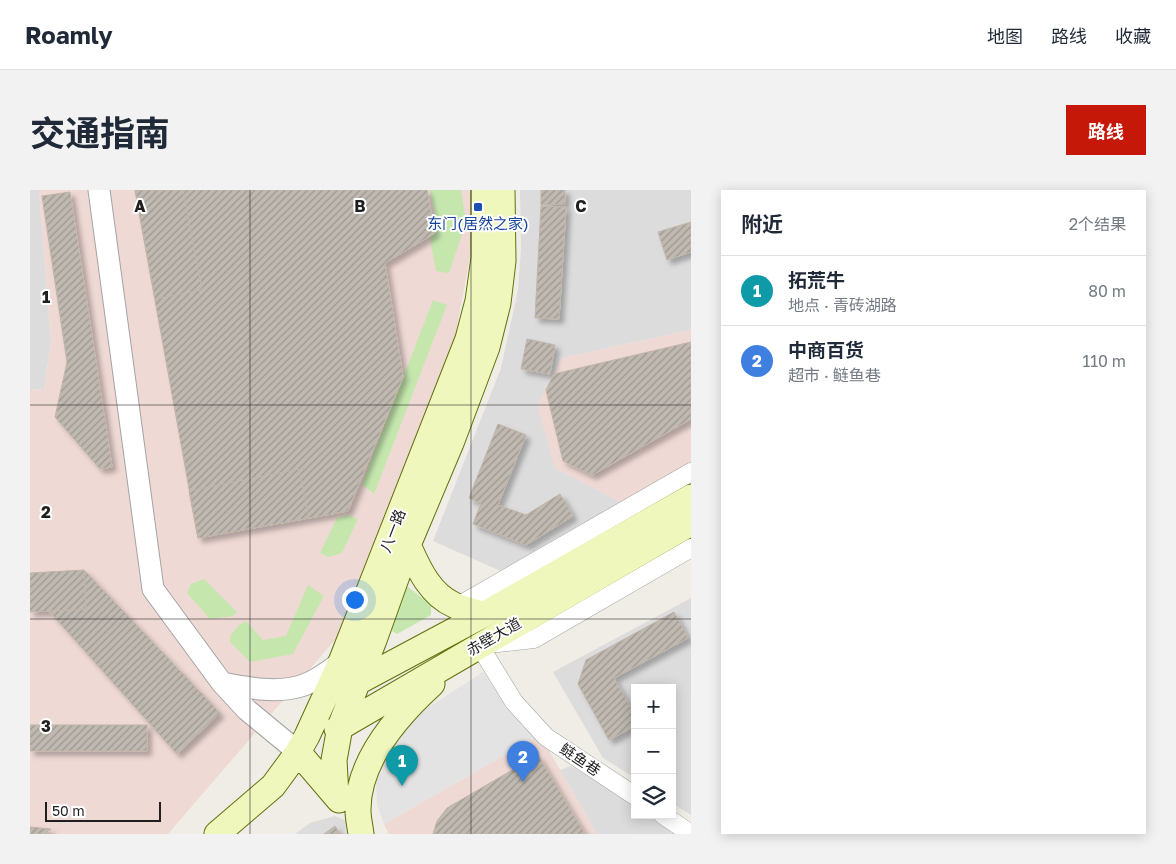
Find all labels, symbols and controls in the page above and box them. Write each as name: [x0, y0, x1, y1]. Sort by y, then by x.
text: Roamly: [25, 20, 113, 49]
text: 地图: [987, 25, 1023, 47]
text: 路线: [1051, 25, 1087, 47]
text: 收藏: [1115, 25, 1151, 47]
button: 路线: [1066, 105, 1146, 155]
text: 交通指南: [30, 112, 170, 154]
text: A: [134, 196, 146, 216]
text: B: [354, 196, 366, 216]
text: C: [575, 196, 587, 216]
marker: 东门(居然之家): [472, 201, 484, 213]
text: 附近: [741, 211, 783, 237]
place label: 东门(居然之家): [427, 214, 529, 232]
text: 2个结果: [1069, 214, 1126, 234]
text: 拓荒牛: [788, 268, 845, 291]
text: 1: [753, 281, 761, 301]
text: 80 m: [1088, 281, 1126, 301]
text: 1: [42, 287, 50, 307]
text: 地点 · 青砖湖路: [788, 295, 897, 315]
text: 中商百货: [788, 338, 864, 361]
text: 2: [752, 351, 762, 371]
text: 110 m: [1082, 351, 1126, 371]
text: 超市 · 鲢鱼巷: [788, 365, 881, 385]
text: 2: [41, 502, 51, 522]
street label: 八一路: [376, 506, 409, 555]
your location: [342, 587, 368, 613]
street label: 赤壁大道: [463, 613, 524, 659]
map controls: [631, 684, 676, 819]
button: +: [631, 684, 676, 729]
text: 3: [41, 716, 51, 736]
button: −: [631, 729, 676, 774]
street label: 鲢鱼巷: [557, 739, 604, 779]
pin: 2: [507, 741, 539, 782]
pin: 1: [386, 745, 418, 786]
button: layers: [631, 774, 676, 819]
scale bar: [45, 799, 161, 822]
text: 50 m: [52, 802, 85, 819]

